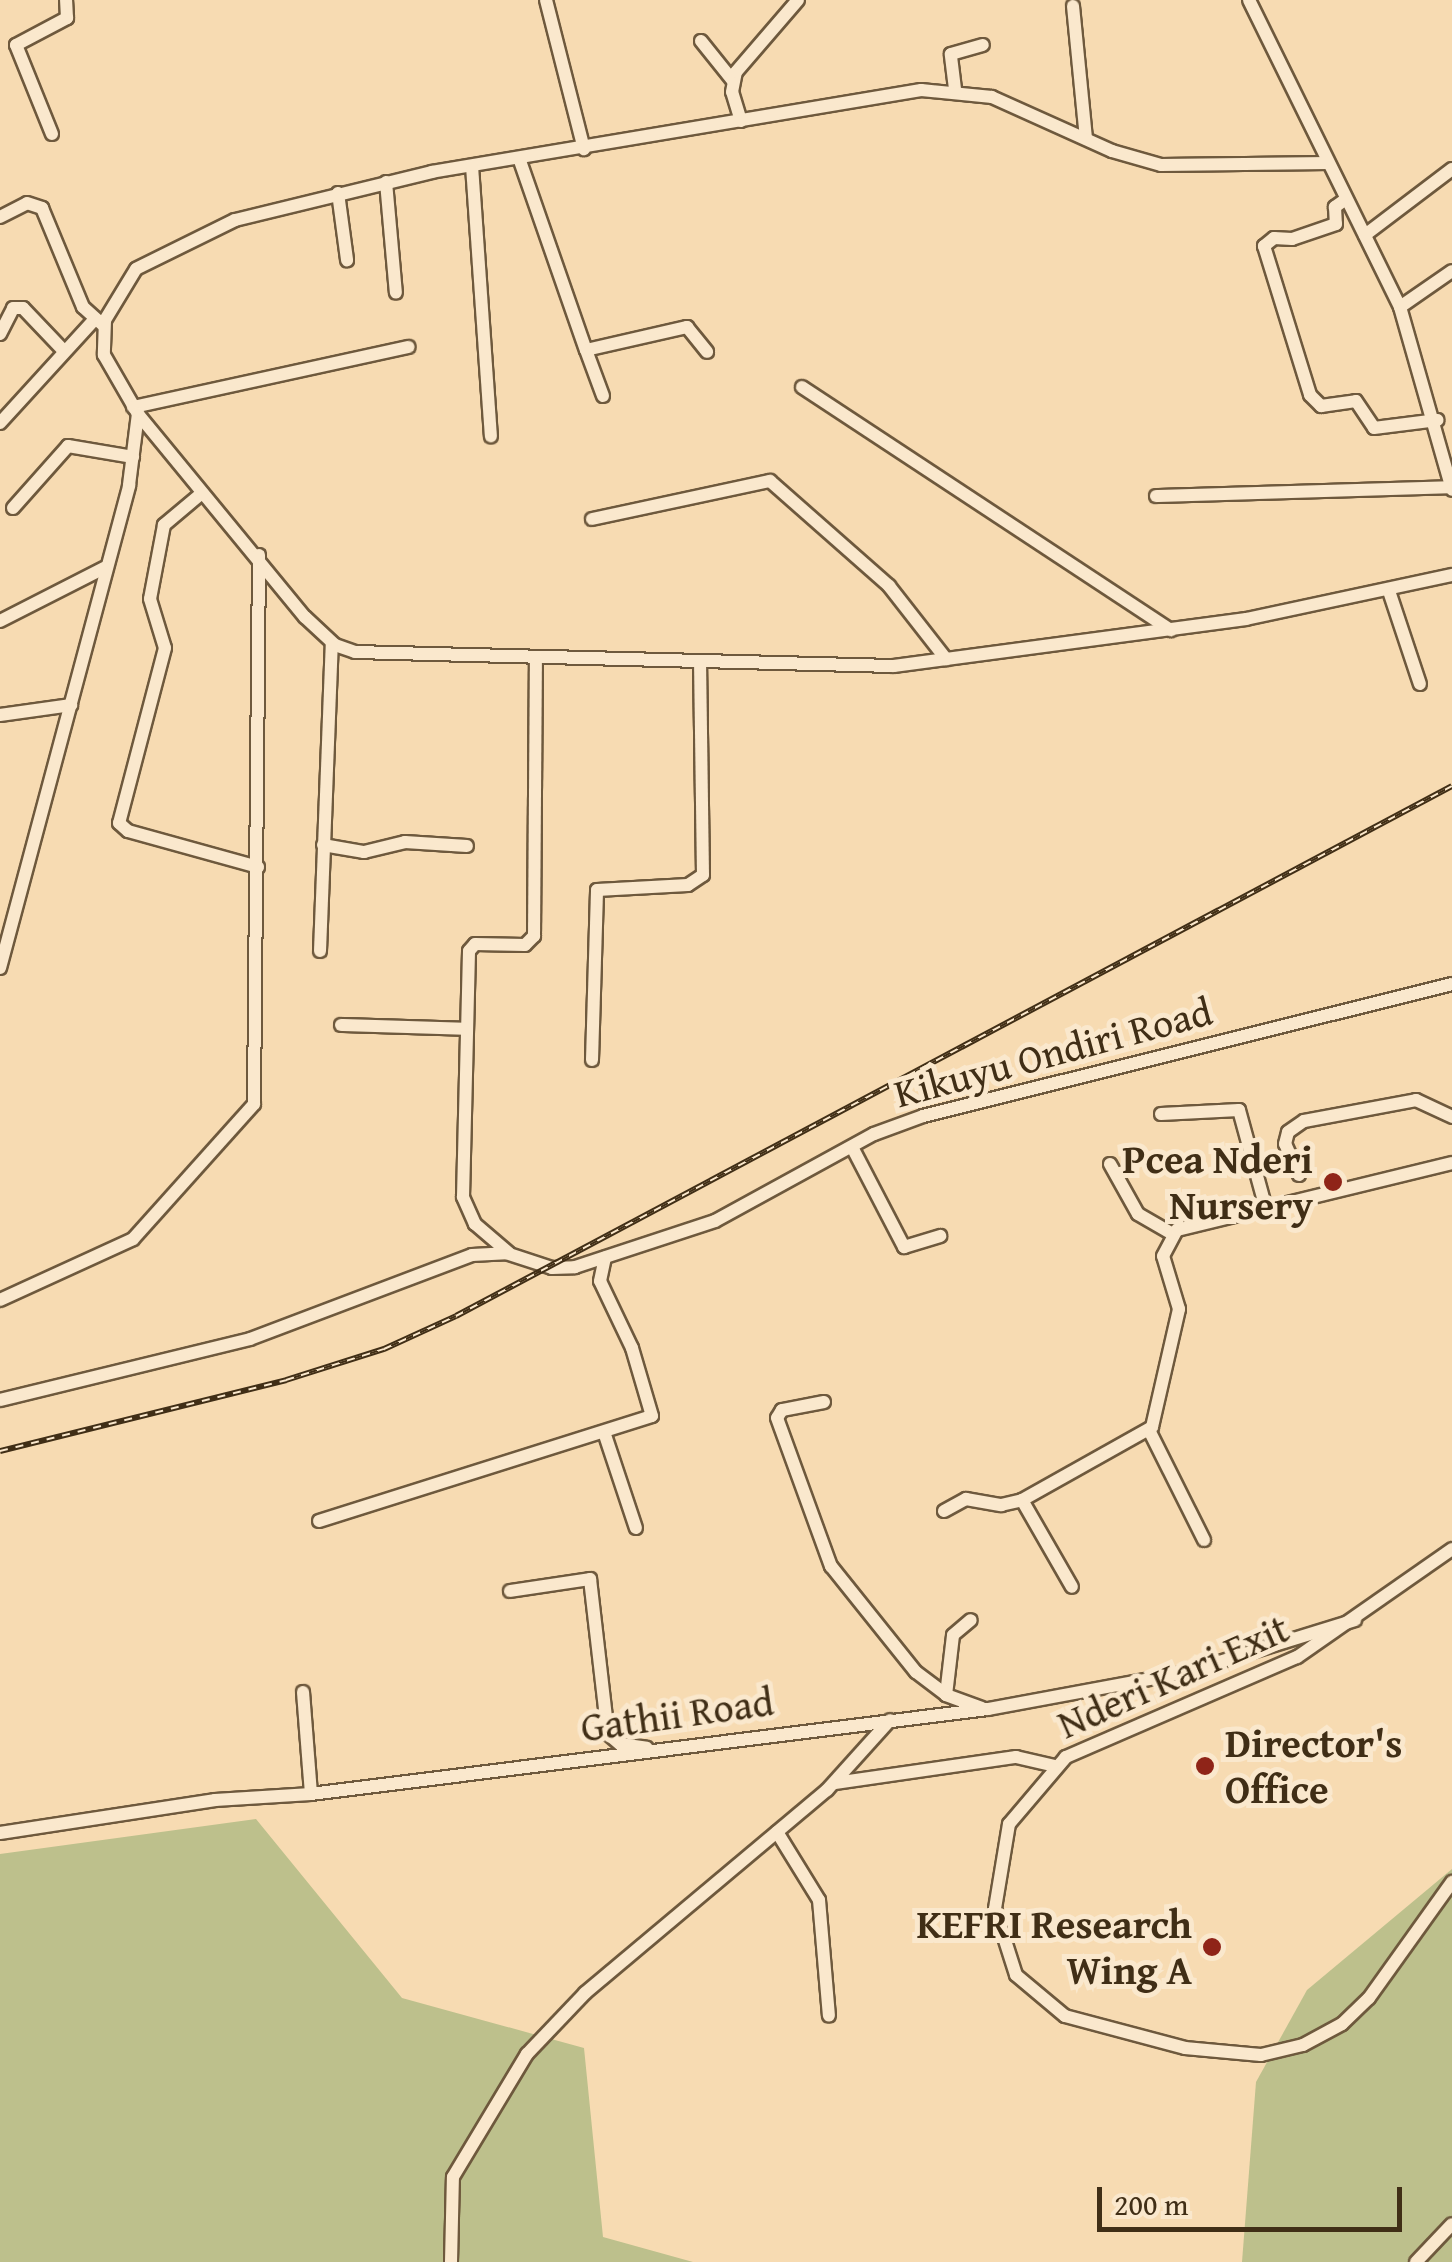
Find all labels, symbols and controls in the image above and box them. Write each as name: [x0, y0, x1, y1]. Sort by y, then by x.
street label: Kikuyu Ondiri Road: [889, 987, 1217, 1117]
place label: Pcea Nderi Nursery: [1122, 1135, 1313, 1229]
marker: Pcea Nderi Nursery: [1322, 1171, 1344, 1193]
street label: Nderi Kari Exit: [1050, 1604, 1296, 1748]
street label: Gathii Road: [578, 1677, 776, 1751]
place label: Director's Office: [1225, 1719, 1402, 1813]
marker: Director's Office: [1194, 1755, 1216, 1777]
place label: KEFRI Research Wing A: [917, 1900, 1192, 1994]
marker: KEFRI Research Wing A: [1201, 1936, 1223, 1958]
scale bar: [1102, 2167, 1407, 2229]
text: 200 m: [1114, 2182, 1188, 2226]

